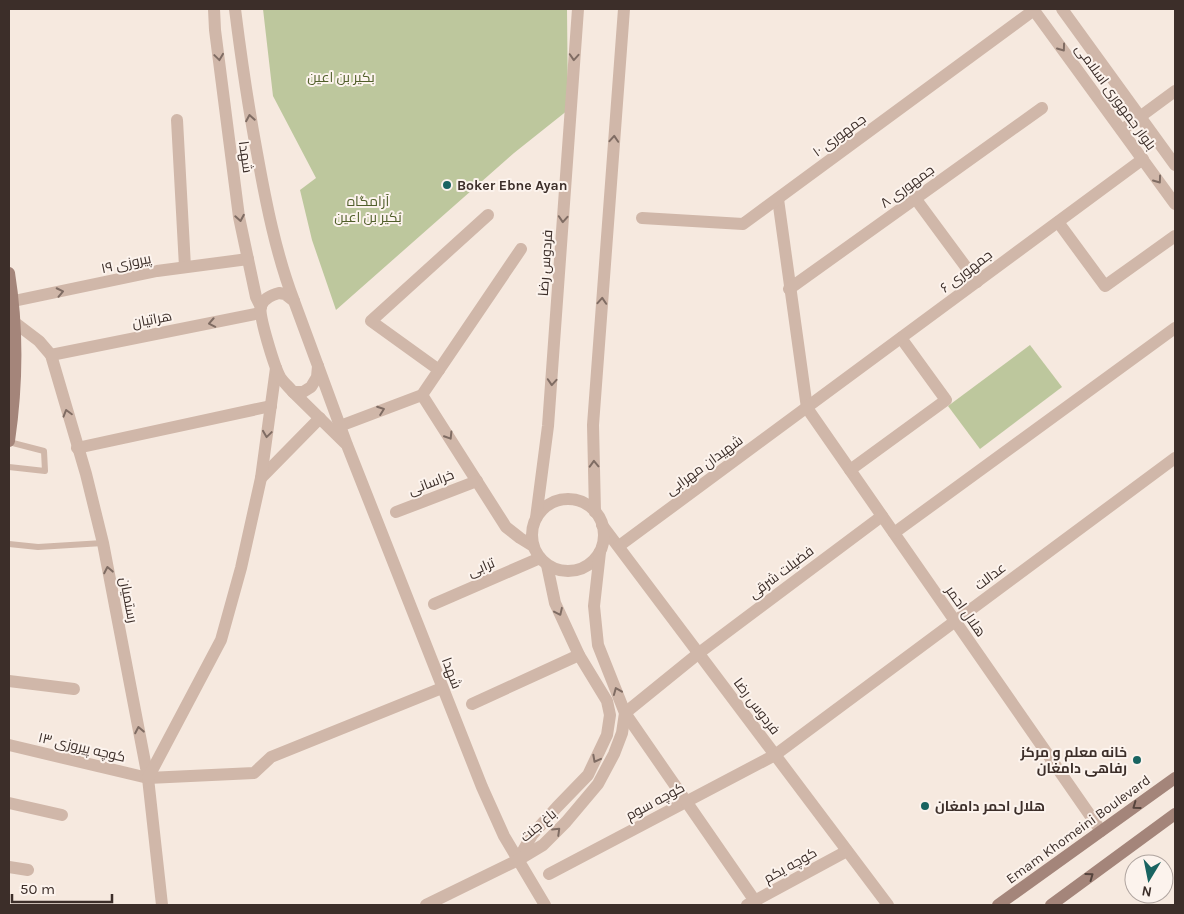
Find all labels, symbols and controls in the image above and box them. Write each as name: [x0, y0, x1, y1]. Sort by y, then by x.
street label: بلوار جمهوری اسلامی: [1071, 41, 1160, 154]
one-way arrow: [1056, 42, 1065, 52]
one-way arrow: [213, 54, 224, 62]
one-way arrow: [569, 54, 580, 62]
park label: بکیر بن اعین: [307, 69, 375, 86]
street label: جمهوری ۱۰: [809, 110, 869, 160]
one-way arrow: [246, 113, 256, 122]
one-way arrow: [609, 135, 620, 143]
street label: شهدا: [235, 140, 256, 174]
street label: جمهوری ۸: [877, 161, 938, 212]
one-way arrow: [1152, 174, 1161, 183]
place label: Boker Ebne Ayan: [457, 177, 568, 194]
marker: Boker Ebne Ayan: [441, 179, 453, 191]
park label: آرامگاه بُکیر بن اعین: [334, 193, 402, 226]
one-way arrow: [234, 214, 244, 223]
one-way arrow: [558, 216, 569, 224]
street label: فردوس رضا: [535, 229, 556, 297]
street label: جمهوری ۶: [937, 246, 996, 296]
street label: پیروزی ۱۹: [99, 250, 153, 278]
one-way arrow: [56, 287, 65, 298]
one-way arrow: [597, 297, 608, 305]
street label: هراتیان: [131, 307, 174, 332]
one-way arrow: [208, 317, 217, 327]
one-way arrow: [546, 378, 557, 386]
one-way arrow: [377, 406, 385, 416]
one-way arrow: [63, 410, 73, 418]
one-way arrow: [262, 430, 273, 438]
one-way arrow: [442, 431, 452, 440]
street label: شهیدان مهرابی: [662, 432, 746, 499]
one-way arrow: [589, 459, 599, 467]
street label: خراسانی: [406, 466, 456, 499]
street label: فضیلت شرقی: [745, 542, 817, 602]
street label: ترابی: [465, 554, 498, 581]
street label: عدالت: [971, 559, 1009, 594]
one-way arrow: [103, 566, 114, 575]
street label: رستمیان: [116, 576, 141, 624]
street label: هلال احمر: [941, 582, 989, 640]
one-way arrow: [553, 607, 563, 616]
street label: شهدا: [438, 655, 465, 691]
street label: فردوس رضا: [730, 675, 783, 738]
one-way arrow: [612, 688, 622, 696]
one-way arrow: [134, 726, 144, 734]
street label: کوچه پیروزی ۱۳: [36, 729, 127, 767]
place label: خانه معلم و مرکز رفاهی دامغان: [1019, 744, 1127, 777]
one-way arrow: [592, 753, 602, 762]
marker: خانه معلم و مرکز رفاهی دامغان: [1131, 754, 1143, 766]
street label: Emam Khomeini Boulevard: [1003, 771, 1154, 887]
street label: کوچه سوم: [623, 779, 688, 825]
place label: هلال احمر دامغان: [935, 798, 1045, 815]
marker: هلال احمر دامغان: [919, 800, 931, 812]
one-way arrow: [1132, 800, 1142, 809]
street label: باغ جنت: [517, 805, 560, 845]
one-way arrow: [551, 828, 560, 837]
street label: کوچه یکم: [761, 844, 820, 888]
north arrow: [1124, 854, 1174, 904]
scale bar: [12, 872, 112, 904]
one-way arrow: [1084, 874, 1093, 882]
text: 50 m: [20, 880, 55, 898]
text: N: [1140, 882, 1153, 901]

